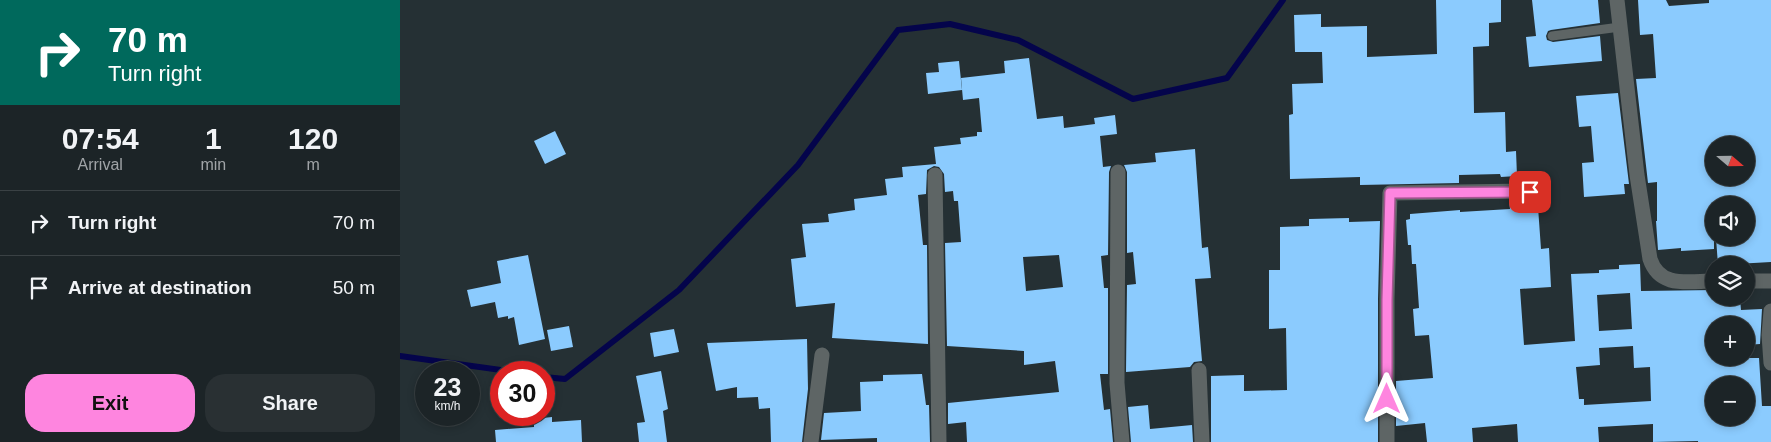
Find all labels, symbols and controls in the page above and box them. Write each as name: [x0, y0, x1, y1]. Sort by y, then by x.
icon: right: [25, 20, 90, 85]
text: 70 m: [108, 20, 188, 59]
text: Turn right: [108, 61, 201, 86]
text: 07:54: [62, 122, 139, 155]
text: 1: [205, 122, 222, 155]
text: 120: [288, 122, 338, 155]
north arrow: [1705, 136, 1755, 186]
map controls: [1705, 136, 1755, 426]
text: Arrival: [78, 156, 123, 173]
text: min: [200, 156, 226, 173]
text: m: [306, 156, 320, 173]
pin: [1509, 171, 1551, 213]
icon: arrive: [1516, 178, 1544, 206]
button: sound: [1705, 196, 1755, 246]
icon: right: [25, 209, 53, 237]
text: Turn right: [68, 212, 156, 233]
text: 70 m: [333, 212, 375, 233]
button: layers: [1705, 256, 1755, 306]
icon: arrive: [25, 274, 53, 302]
text: Arrive at destination: [68, 277, 252, 298]
text: 50 m: [333, 277, 375, 298]
button: +: [1705, 316, 1755, 366]
speed limit sign: 30: [490, 361, 555, 426]
position arrow: [1360, 372, 1412, 424]
text: 23: [434, 373, 461, 401]
button: Exit: [25, 374, 195, 432]
button: Share: [205, 374, 375, 432]
button: −: [1705, 376, 1755, 426]
text: km/h: [434, 399, 461, 413]

